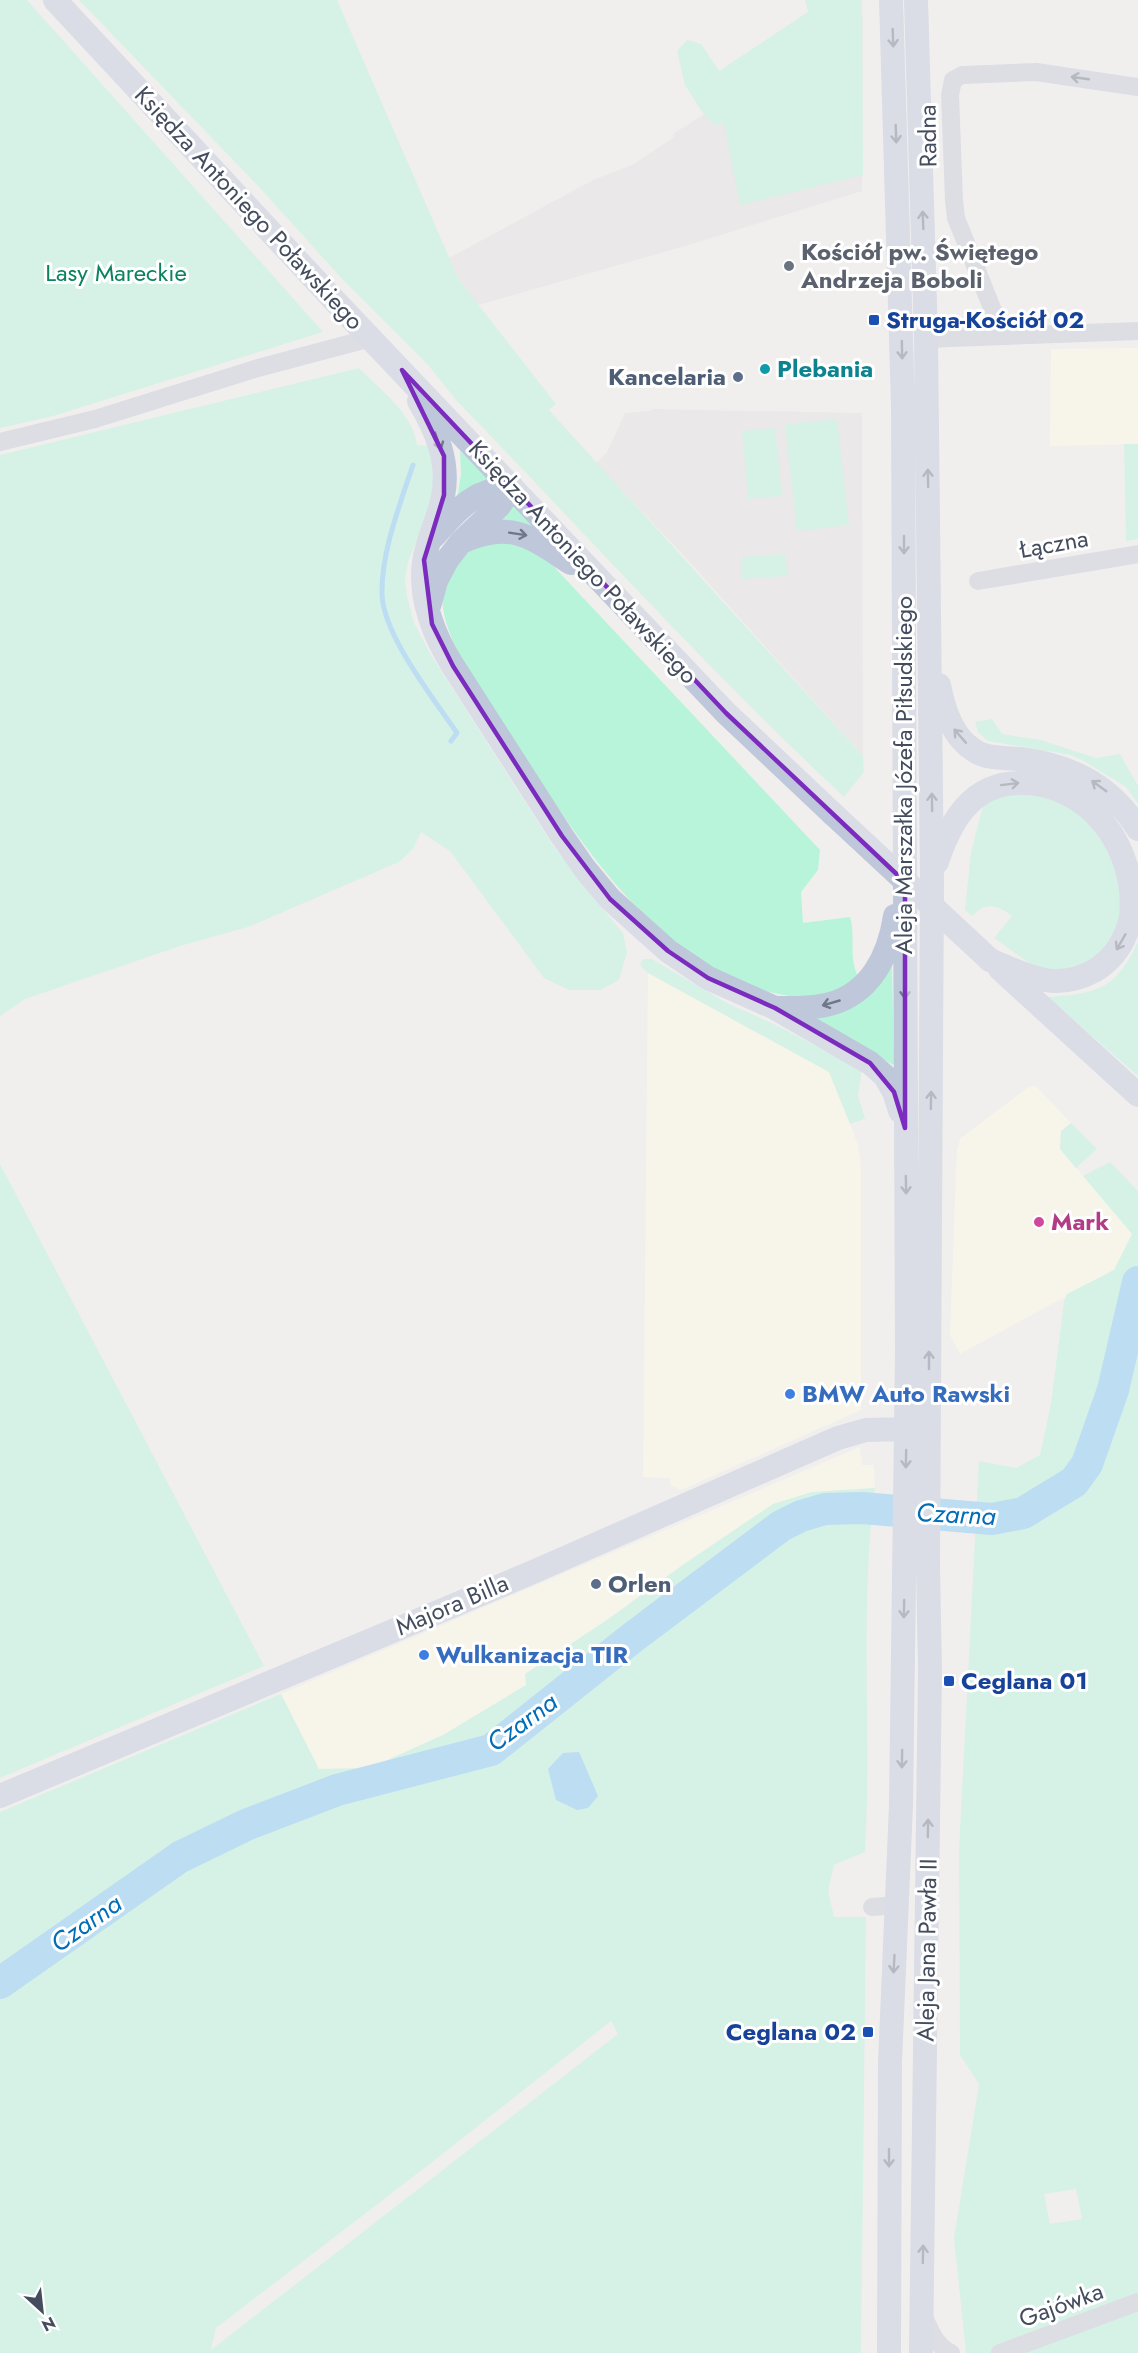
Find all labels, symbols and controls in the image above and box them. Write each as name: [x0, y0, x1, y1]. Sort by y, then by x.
one-way arrow: [887, 27, 898, 47]
one-way arrow: [1071, 72, 1091, 83]
street label: Księdza Antoniego Poławskiego: [127, 78, 372, 337]
street label: Radna: [909, 104, 946, 168]
one-way arrow: [890, 124, 901, 144]
one-way arrow: [917, 210, 928, 230]
place label: Kościół pw. Świętego Andrzeja Boboli: [800, 234, 1039, 297]
park label: Lasy Mareckie: [45, 255, 187, 290]
marker: Kościół pw. Świętego Andrzeja Boboli: [782, 259, 796, 273]
place label: Struga-Kościół 02: [886, 302, 1084, 337]
marker: Struga-Kościół 02: [867, 313, 881, 327]
one-way arrow: [896, 340, 907, 360]
place label: Plebania: [777, 351, 873, 386]
place label: Kancelaria: [608, 359, 726, 394]
marker: Plebania: [758, 362, 772, 376]
marker: Kancelaria: [731, 370, 745, 384]
one-way arrow: [434, 431, 445, 450]
street label: Księdza Antoniego Poławskiego: [461, 432, 706, 691]
one-way arrow: [922, 468, 934, 488]
street label: Łączna: [1016, 520, 1091, 567]
one-way arrow: [507, 529, 527, 540]
one-way arrow: [898, 535, 910, 555]
street label: Aleja Marszałka Józefa Piłsudskiego: [886, 596, 921, 954]
one-way arrow: [953, 729, 967, 744]
one-way arrow: [999, 778, 1019, 789]
one-way arrow: [1091, 780, 1107, 793]
one-way arrow: [926, 793, 937, 813]
one-way arrow: [1115, 933, 1127, 950]
one-way arrow: [899, 980, 911, 1000]
one-way arrow: [822, 998, 841, 1009]
one-way arrow: [925, 1090, 937, 1110]
one-way arrow: [900, 1174, 911, 1194]
place label: Mark: [1051, 1204, 1109, 1239]
marker: Mark: [1032, 1215, 1046, 1229]
one-way arrow: [923, 1350, 935, 1370]
place label: BMW Auto Rawski: [802, 1376, 1010, 1411]
marker: BMW Auto Rawski: [783, 1387, 797, 1401]
one-way arrow: [900, 1448, 912, 1468]
water label: Czarna: [915, 1493, 997, 1535]
street label: Majora Billa: [390, 1565, 514, 1644]
place label: Orlen: [608, 1566, 672, 1601]
marker: Orlen: [589, 1577, 603, 1591]
one-way arrow: [898, 1599, 910, 1619]
place label: Wulkanizacja TIR: [436, 1637, 628, 1672]
marker: Wulkanizacja TIR: [417, 1648, 431, 1662]
place label: Ceglana 01: [961, 1663, 1088, 1698]
marker: Ceglana 01: [942, 1674, 956, 1688]
water label: Czarna: [479, 1683, 566, 1761]
one-way arrow: [896, 1748, 908, 1768]
one-way arrow: [923, 1819, 934, 1839]
street label: Aleja Jana Pawła II: [907, 1858, 946, 2042]
water label: Czarna: [43, 1884, 130, 1961]
one-way arrow: [888, 1953, 899, 1973]
place label: Ceglana 02: [726, 2014, 856, 2049]
marker: Ceglana 02: [861, 2025, 875, 2039]
one-way arrow: [883, 2148, 895, 2168]
one-way arrow: [917, 2245, 929, 2265]
street label: Gajówka: [1014, 2273, 1108, 2336]
north arrow: [12, 2281, 72, 2341]
text: N: [38, 2311, 59, 2337]

